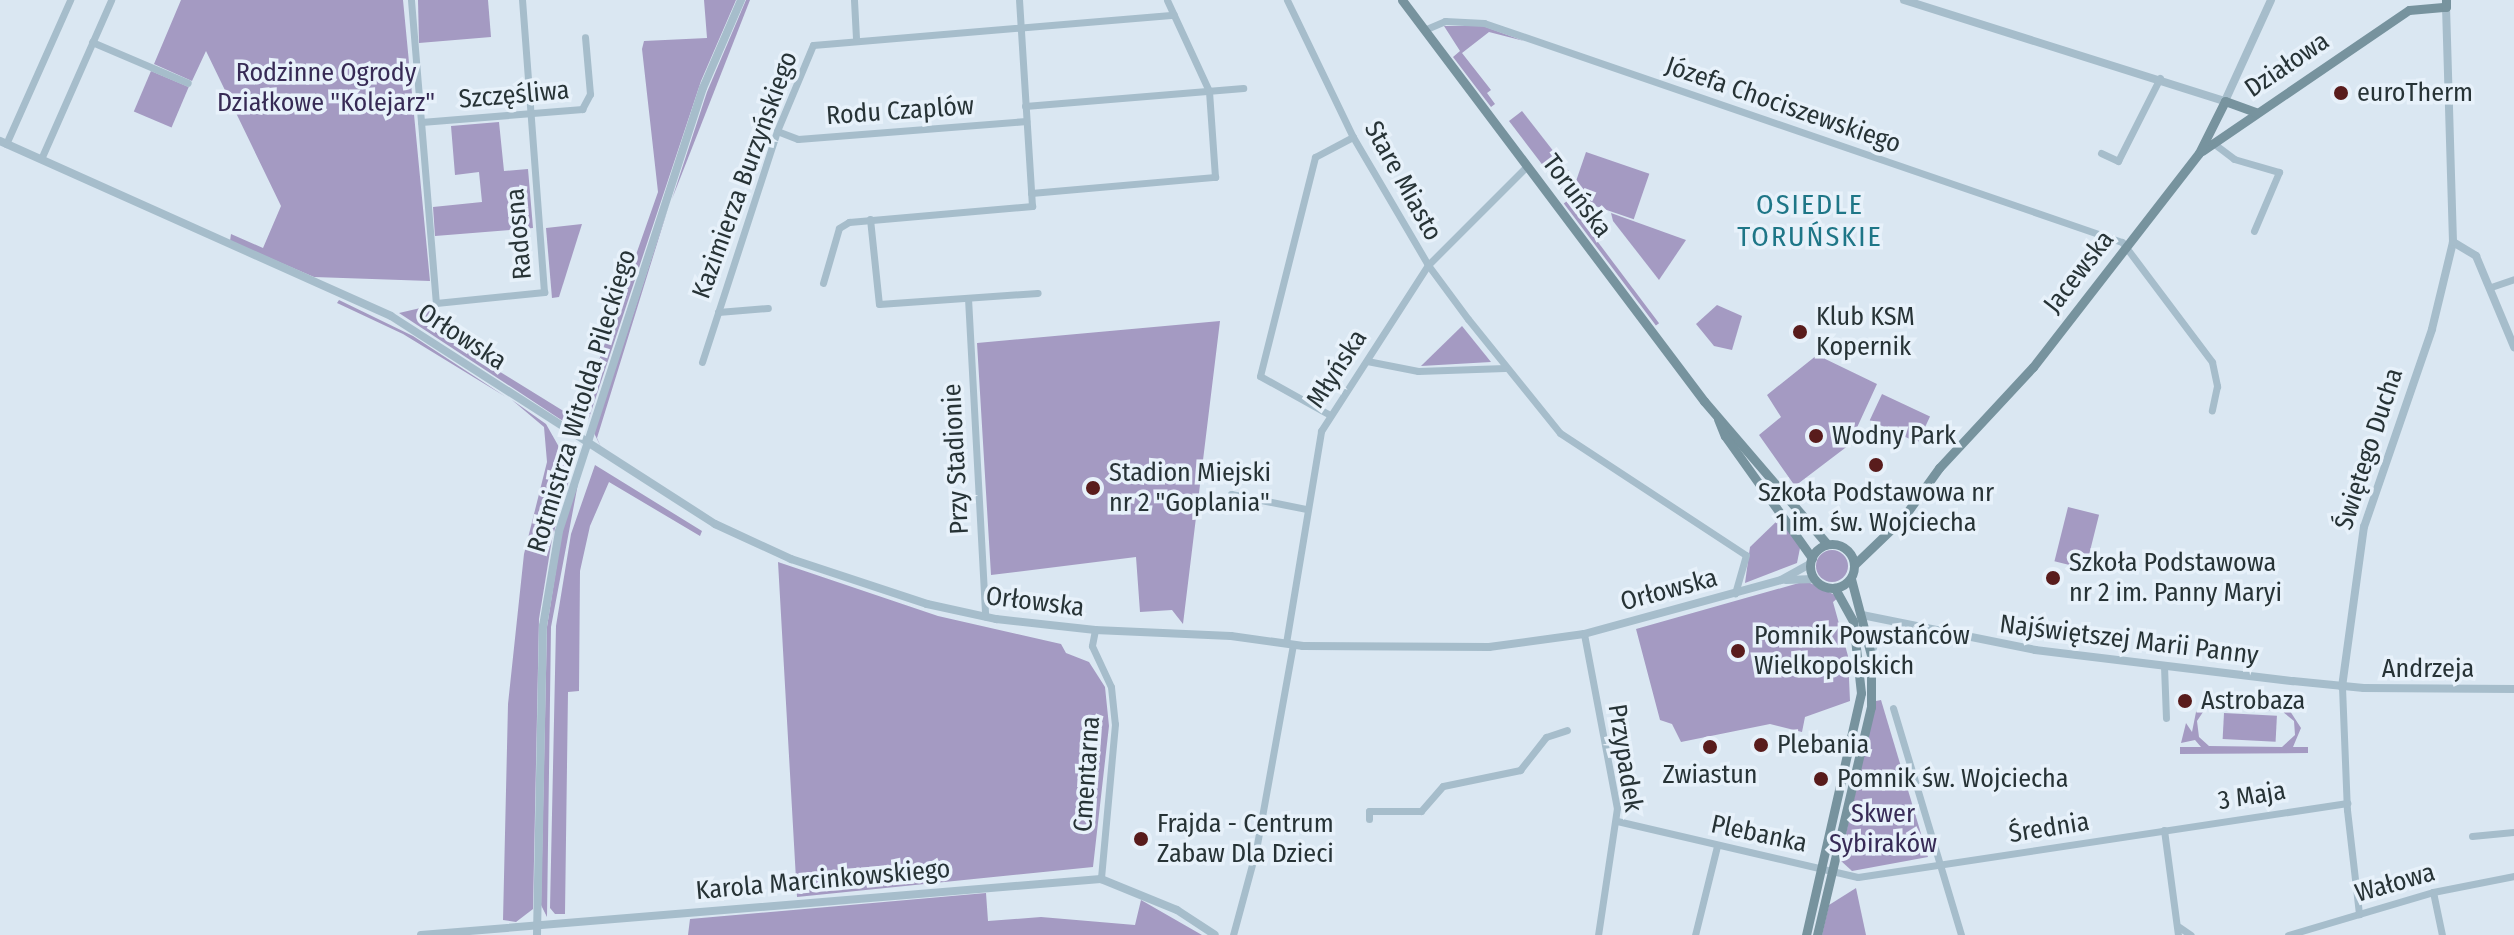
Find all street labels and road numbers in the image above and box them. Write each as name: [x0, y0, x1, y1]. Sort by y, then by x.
street label: Działowa: [2239, 26, 2335, 104]
street label: Kazimierza Burzyńskiego: [686, 47, 804, 303]
street label: Józefa Chociszewskiego: [1661, 50, 1905, 160]
street label: Szczęśliwa: [457, 75, 571, 115]
street label: Rodu Czaplów: [825, 90, 975, 132]
street label: Stare Miasto: [1357, 116, 1449, 246]
street label: Toruńska: [1536, 148, 1618, 244]
street label: Radosna: [499, 187, 539, 281]
street label: Jacewska: [2037, 225, 2121, 319]
street label: Rotmistrza Witolda Pileckiego: [521, 246, 643, 556]
street label: Orłowska: [412, 297, 512, 377]
street label: Młyńska: [1300, 324, 1374, 414]
street label: Świętego Ducha: [2328, 364, 2410, 534]
street label: Przy Stadionie: [936, 383, 976, 535]
street label: Orłowska: [1617, 562, 1721, 618]
street label: Orłowska: [984, 580, 1086, 624]
street label: Najświętszej Marii Panny: [1998, 609, 2260, 671]
street label: Andrzeja: [2382, 653, 2474, 685]
street label: Przypadek: [1601, 702, 1649, 814]
street label: Cmentarna: [1067, 715, 1107, 833]
street label: 3 Maja: [2216, 775, 2288, 817]
street label: Średnia: [2007, 806, 2091, 850]
street label: Plebanka: [1708, 809, 1810, 859]
street label: Karola Marcinkowskiego: [694, 853, 952, 907]
street label: Wałowa: [2351, 857, 2439, 909]

